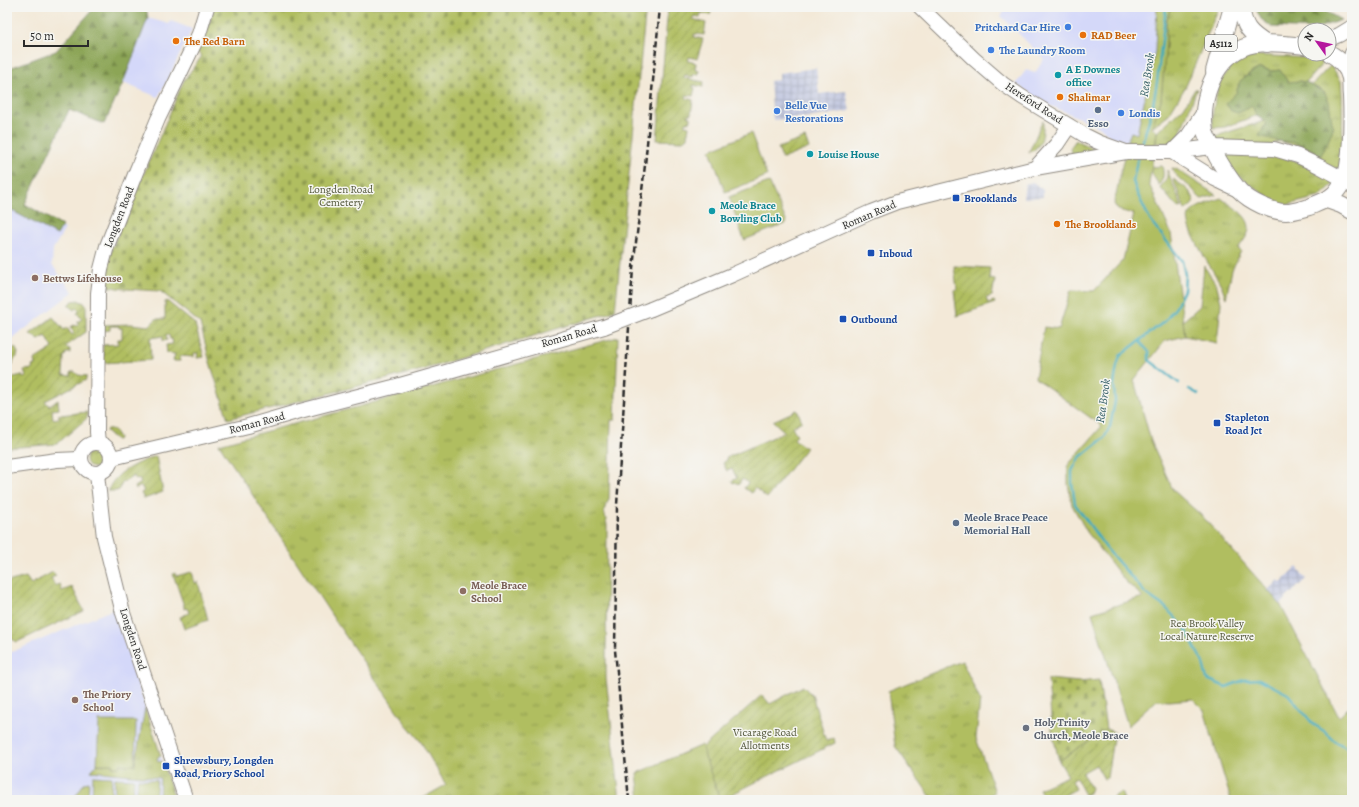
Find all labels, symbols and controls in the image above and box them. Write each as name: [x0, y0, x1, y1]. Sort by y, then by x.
place label: Pritchard Car Hire: [975, 20, 1060, 35]
scale bar: [24, 22, 88, 48]
marker: Pritchard Car Hire: [1063, 22, 1073, 32]
north arrow: [1297, 22, 1337, 62]
text: 50 m: [30, 28, 54, 44]
place label: RAD Beer: [1091, 28, 1136, 43]
text: N: [1301, 29, 1318, 44]
marker: RAD Beer: [1078, 30, 1088, 40]
place label: The Red Barn: [184, 34, 245, 49]
road number: A5112: [1205, 35, 1237, 51]
marker: The Red Barn: [171, 36, 181, 46]
place label: The Laundry Room: [999, 43, 1086, 58]
marker: The Laundry Room: [986, 45, 996, 55]
water label: Rea Brook: [1136, 51, 1158, 98]
place label: A E Downes office: [1065, 62, 1121, 90]
marker: A E Downes office: [1053, 70, 1063, 80]
street label: Hereford Road: [1002, 79, 1066, 127]
place label: Shalimar: [1068, 90, 1111, 105]
marker: Shalimar: [1055, 92, 1065, 102]
place label: Belle Vue Restorations: [785, 98, 844, 126]
marker: Esso: [1093, 105, 1103, 115]
marker: Belle Vue Restorations: [772, 106, 782, 116]
place label: Londis: [1129, 106, 1161, 121]
marker: Londis: [1116, 108, 1126, 118]
place label: Esso: [1087, 116, 1109, 131]
place label: Louise House: [818, 147, 879, 162]
marker: Louise House: [805, 149, 815, 159]
park label: Longden Road Cemetery: [309, 182, 373, 210]
street label: Longden Road: [100, 184, 138, 250]
place label: Brooklands: [964, 191, 1018, 206]
marker: Brooklands: [951, 193, 961, 203]
street label: Roman Road: [840, 197, 898, 233]
place label: Meole Brace Bowling Club: [720, 198, 782, 226]
marker: Meole Brace Bowling Club: [707, 206, 717, 216]
place label: The Brooklands: [1065, 217, 1137, 232]
marker: The Brooklands: [1052, 219, 1062, 229]
place label: Inboud: [879, 246, 912, 261]
marker: Inboud: [866, 248, 876, 258]
place label: Bettws Lifehouse: [43, 271, 122, 286]
marker: Bettws Lifehouse: [30, 273, 40, 283]
place label: Outbound: [851, 312, 898, 327]
marker: Outbound: [838, 314, 848, 324]
street label: Roman Road: [539, 321, 599, 351]
water label: Rea Brook: [1092, 377, 1114, 424]
street label: Roman Road: [227, 408, 287, 438]
place label: Stapleton Road Jct: [1225, 410, 1269, 438]
marker: Stapleton Road Jct: [1212, 418, 1222, 428]
place label: Meole Brace Peace Memorial Hall: [964, 510, 1048, 538]
marker: Meole Brace Peace Memorial Hall: [951, 518, 961, 528]
place label: Meole Brace School: [471, 578, 527, 606]
marker: Meole Brace School: [458, 586, 468, 596]
street label: Longden Road: [116, 606, 150, 672]
park label: Rea Brook Valley Local Nature Reserve: [1160, 616, 1254, 644]
place label: The Priory School: [83, 687, 132, 715]
marker: The Priory School: [70, 695, 80, 705]
place label: Holy Trinity Church, Meole Brace: [1034, 715, 1128, 743]
marker: Holy Trinity Church, Meole Brace: [1021, 723, 1031, 733]
park label: Vicarage Road Allotments: [732, 725, 797, 753]
place label: Shrewsbury, Longden Road, Priory School: [174, 753, 274, 781]
marker: Shrewsbury, Longden Road, Priory School: [161, 761, 171, 771]

